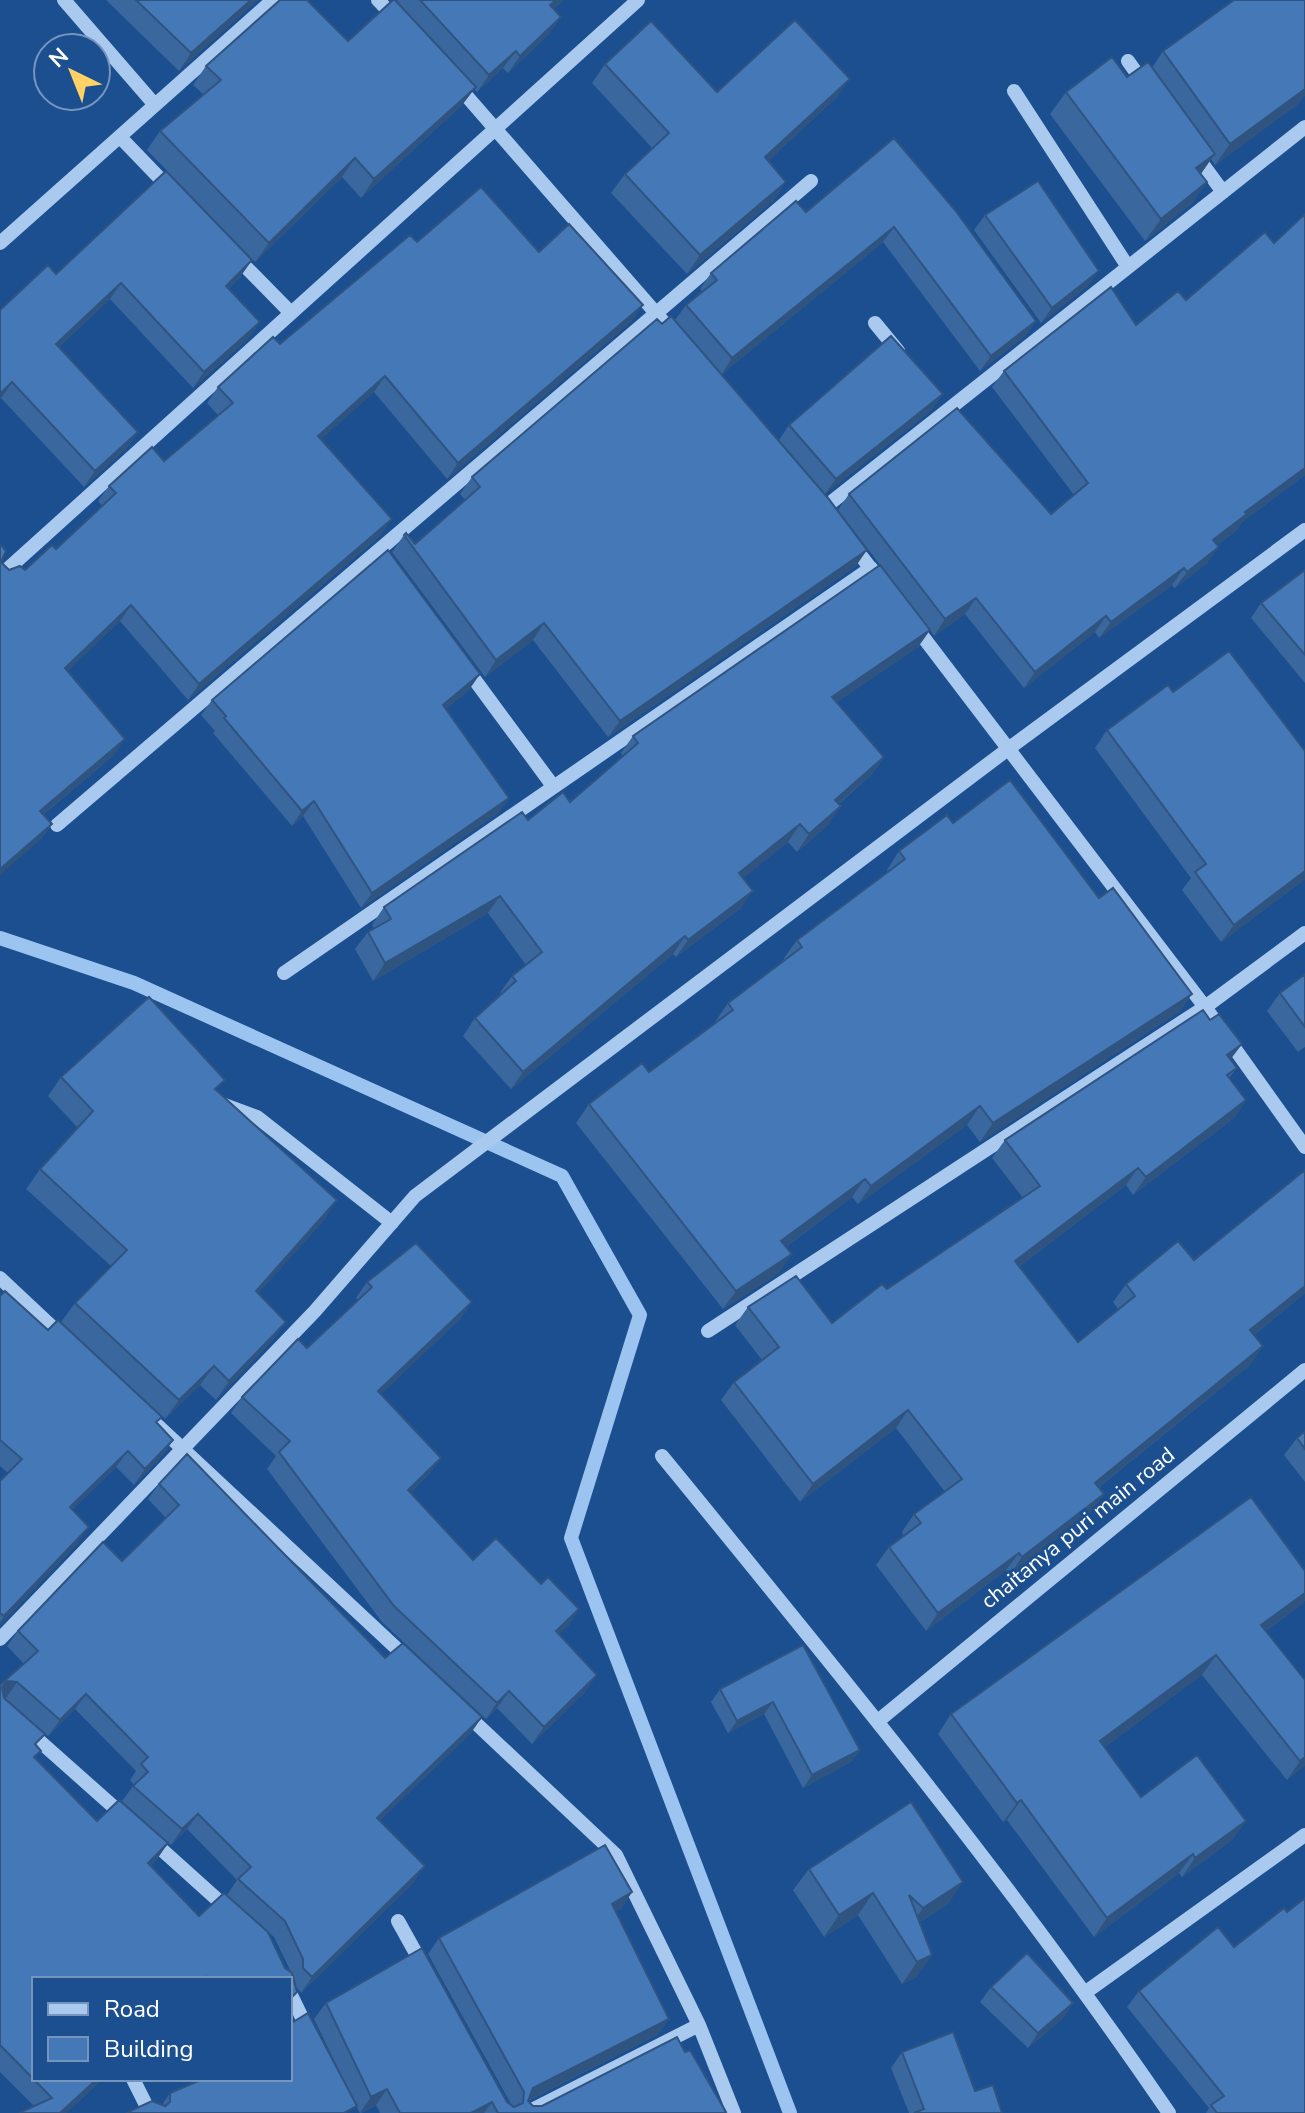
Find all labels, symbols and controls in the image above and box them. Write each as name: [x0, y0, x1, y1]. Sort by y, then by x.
north arrow: [32, 32, 112, 112]
text: N: [43, 42, 75, 75]
street label: chaitanya puri main road: [975, 1440, 1181, 1616]
legend: [32, 1977, 292, 2081]
text: Road: [104, 1993, 160, 2025]
text: Building: [104, 2033, 194, 2065]

